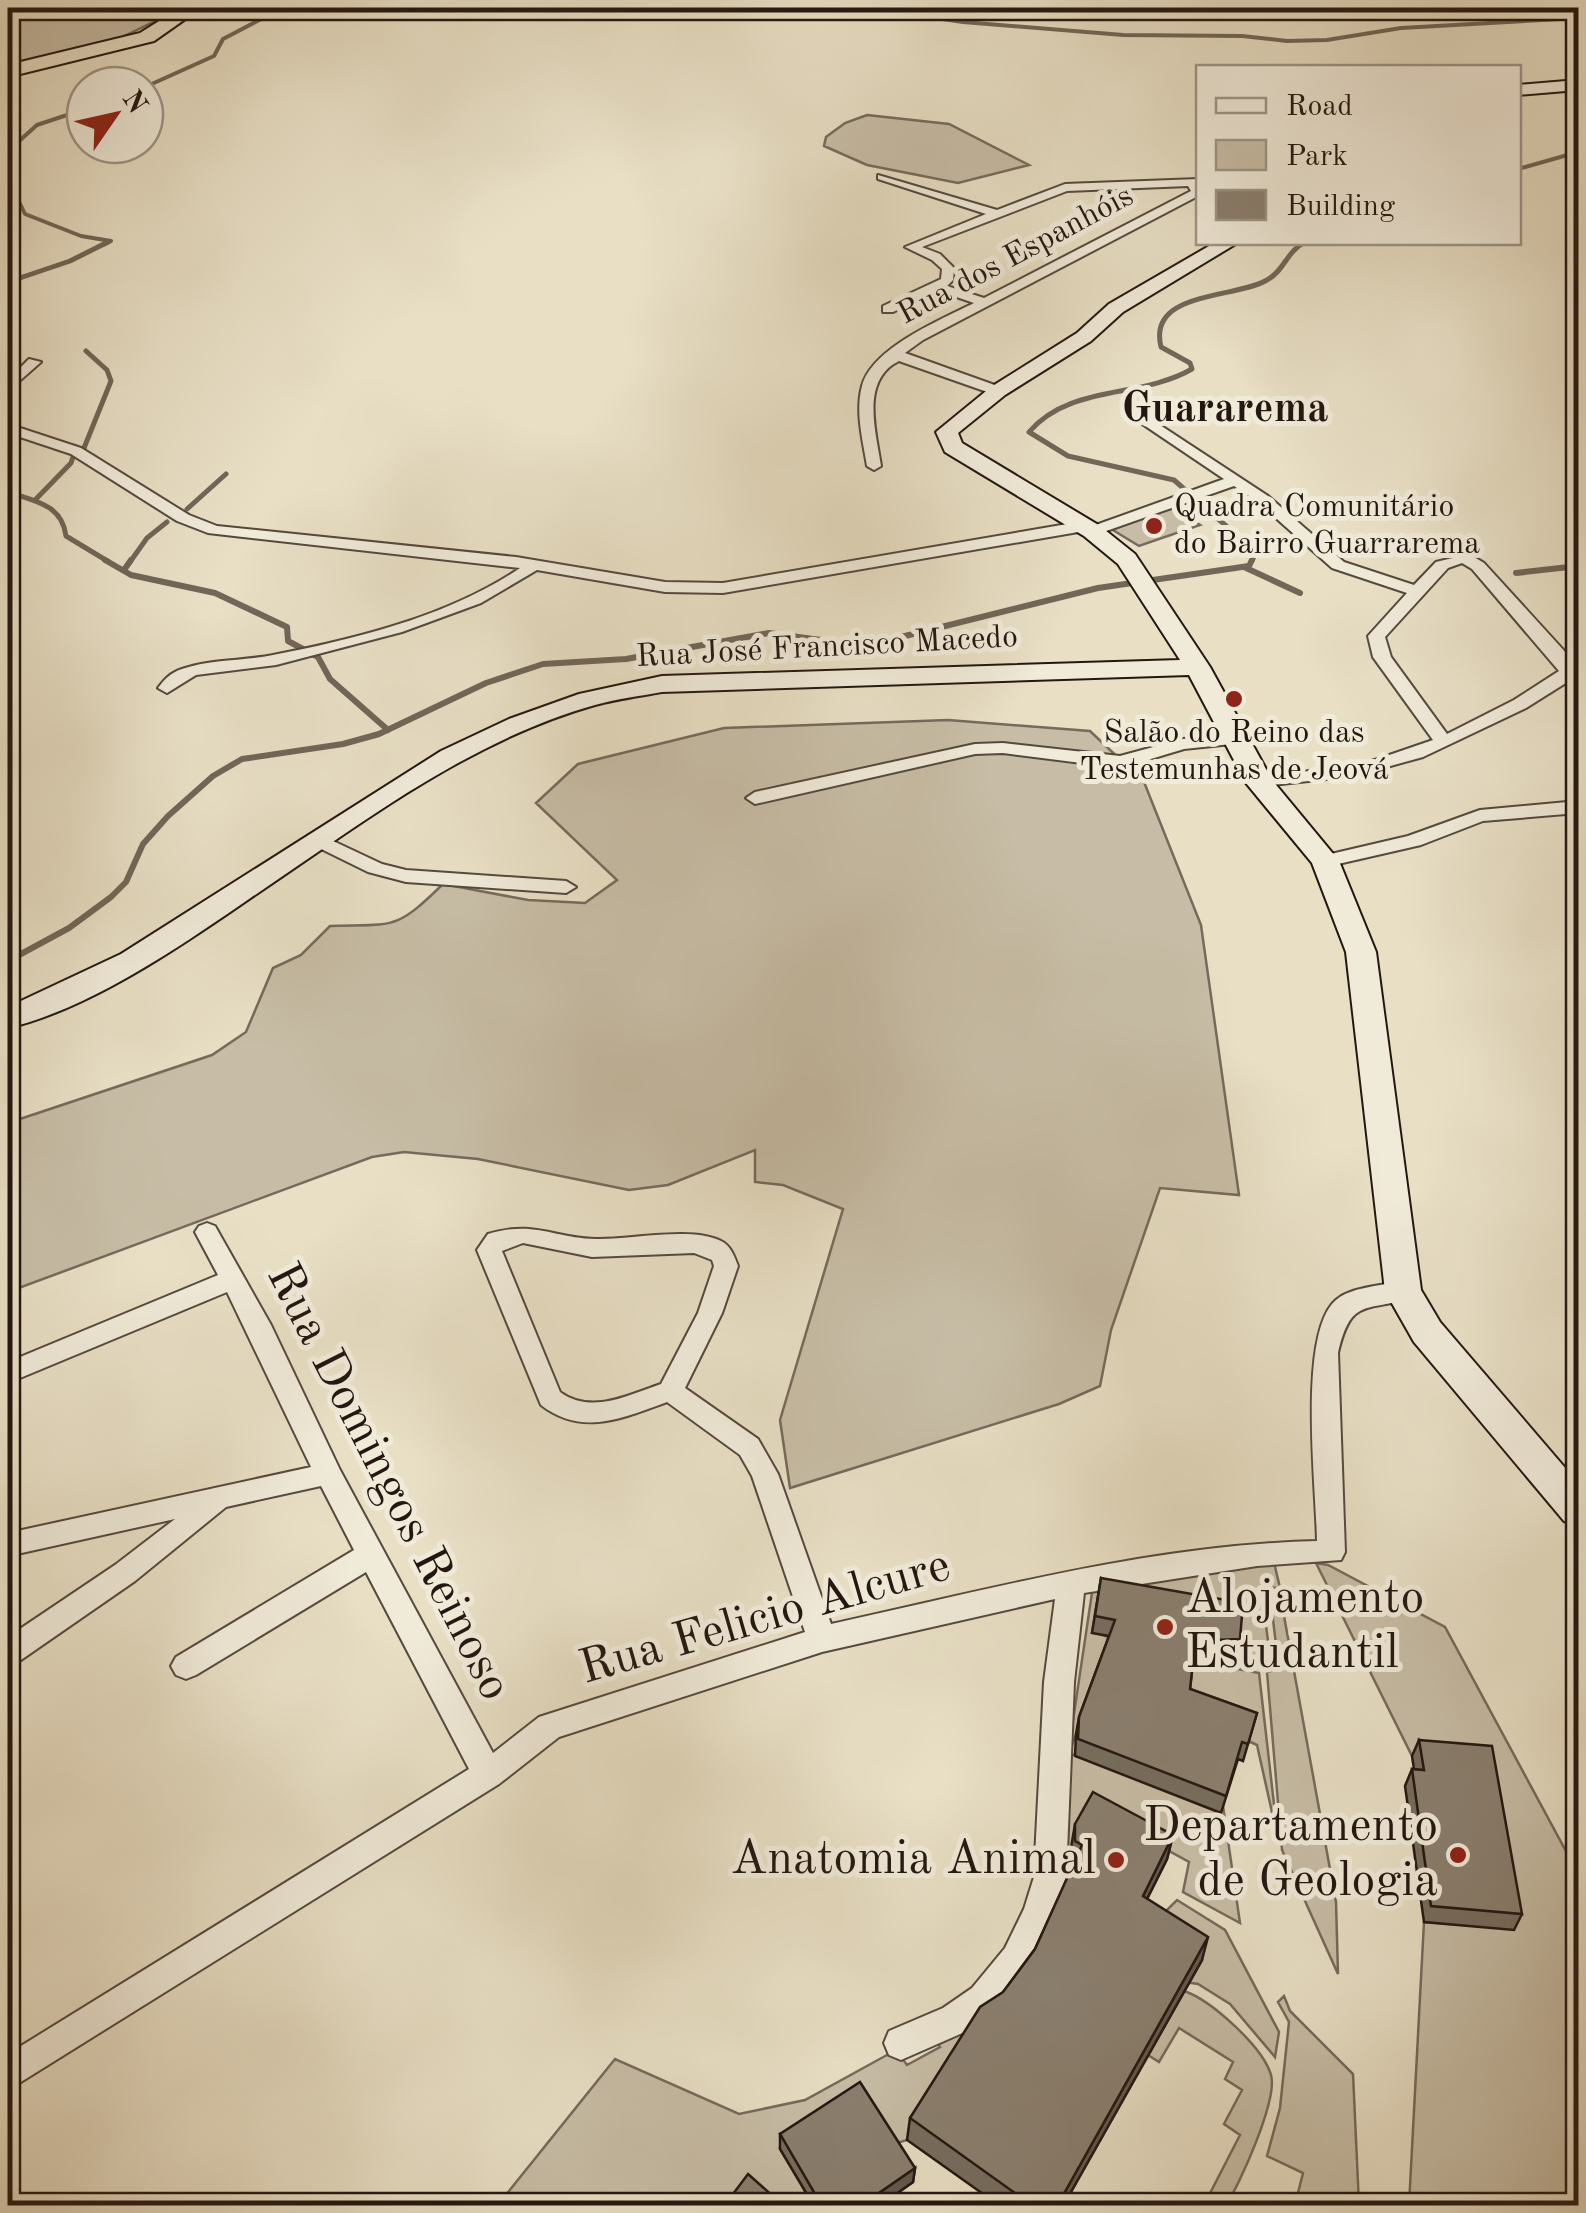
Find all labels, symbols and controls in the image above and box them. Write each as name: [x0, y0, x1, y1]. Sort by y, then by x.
north arrow: [65, 65, 165, 165]
legend: [1196, 65, 1521, 245]
text: N: [116, 86, 151, 120]
text: Road: [1286, 92, 1353, 122]
text: Park: [1286, 142, 1348, 172]
street label: Rua dos Espanhóis: [893, 180, 1139, 332]
text: Building: [1286, 192, 1395, 222]
district label: Guararema: [1121, 389, 1329, 431]
place label: Quadra Comunitário do Bairro Guarrarema: [1174, 492, 1480, 561]
marker: Quadra Comunitário do Bairro Guarrarema: [1143, 515, 1165, 537]
street label: Rua José Francisco Macedo: [635, 622, 1019, 674]
marker: Salão do Reino das Testemunhas de Jeová: [1223, 688, 1245, 710]
place label: Salão do Reino das Testemunhas de Jeová: [1079, 718, 1389, 787]
street label: Rua Domingos Reinoso: [257, 1256, 519, 1708]
street label: Rua Felicio Alcure: [574, 1542, 956, 1694]
place label: Alojamento Estudantil: [1185, 1575, 1424, 1678]
marker: Alojamento Estudantil: [1154, 1616, 1176, 1638]
place label: Departamento de Geologia: [1143, 1803, 1438, 1906]
place label: Anatomia Animal: [731, 1836, 1096, 1884]
marker: Departamento de Geologia: [1447, 1844, 1469, 1866]
marker: Anatomia Animal: [1105, 1849, 1127, 1871]

